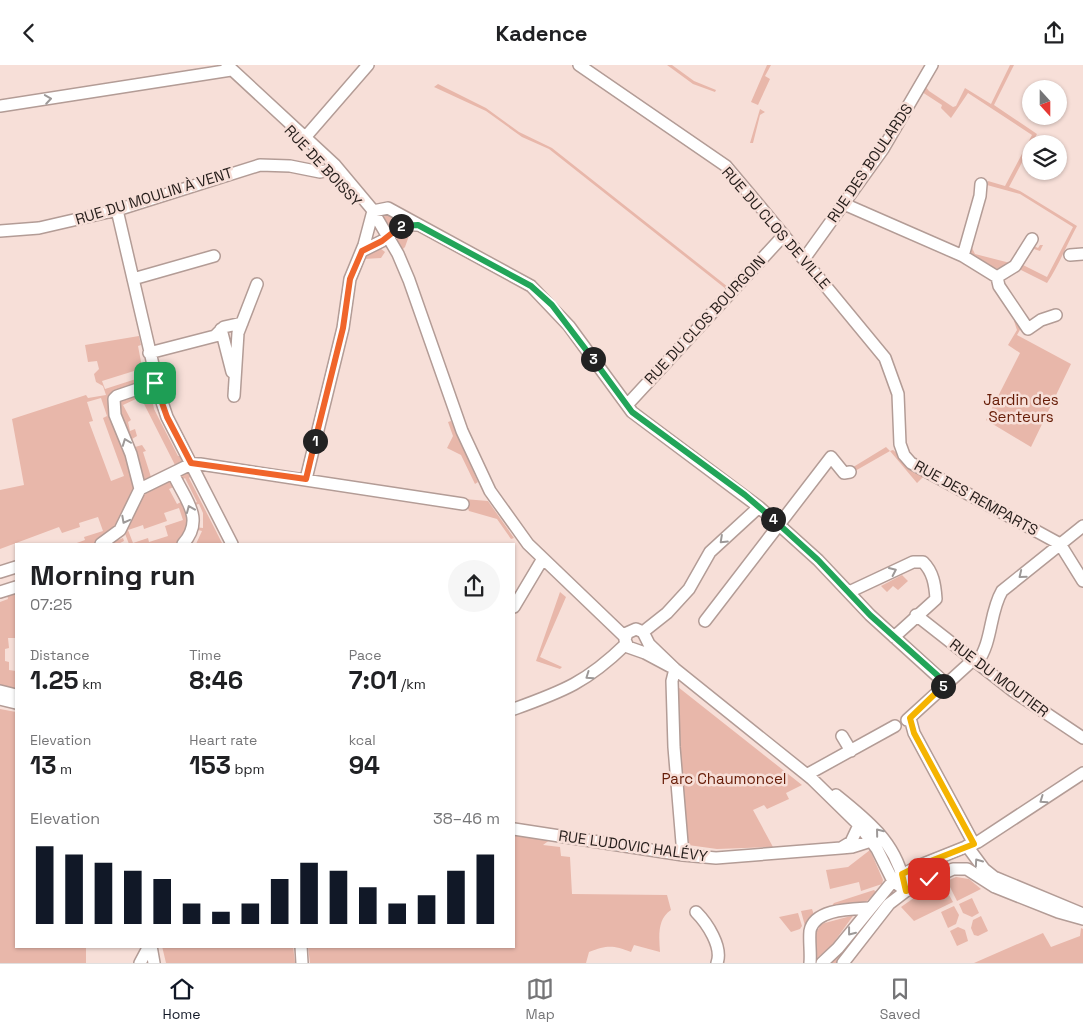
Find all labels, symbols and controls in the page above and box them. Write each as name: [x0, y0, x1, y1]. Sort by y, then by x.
icon: back: [15, 19, 43, 47]
text: Kadence: [495, 19, 588, 47]
icon: share: [1040, 19, 1068, 47]
north arrow: [1022, 80, 1068, 125]
map controls: [1022, 80, 1067, 180]
one-way arrow: [45, 94, 53, 105]
street label: RUE DES BOULARDS: [823, 100, 916, 226]
street label: RUE DE BOISSY: [281, 121, 366, 210]
button: layers: [1022, 135, 1067, 180]
street label: RUE DU MOULIN À VENT: [73, 162, 235, 228]
street label: RUE DU CLOS DE VILLE: [718, 163, 835, 293]
pin: 2: [388, 213, 414, 239]
text: 2: [397, 217, 406, 235]
street label: RUE DU CLOS BOURGOIN: [640, 251, 769, 388]
pin: 3: [580, 347, 606, 371]
text: 3: [589, 350, 598, 368]
pin: [134, 362, 176, 404]
icon: arrive: [141, 369, 169, 397]
park label: Jardin des Senteurs: [983, 390, 1059, 426]
pin: 1: [302, 429, 328, 453]
text: 1: [312, 432, 319, 450]
one-way arrow: [122, 438, 133, 447]
street label: RUE DES REMPARTS: [911, 456, 1042, 540]
one-way arrow: [185, 505, 196, 514]
pin: 4: [760, 507, 786, 531]
text: 4: [769, 510, 778, 528]
one-way arrow: [121, 515, 131, 524]
one-way arrow: [720, 534, 729, 543]
text: Morning run: [30, 557, 195, 593]
button: share: [448, 560, 500, 612]
one-way arrow: [888, 568, 897, 578]
one-way arrow: [1019, 569, 1028, 577]
text: 07:25: [30, 594, 72, 615]
street label: RUE DU MOUTIER: [946, 634, 1053, 721]
text: Distance: [30, 646, 90, 664]
text: Time: [189, 646, 221, 664]
text: Pace: [349, 646, 381, 664]
text: 1.25: [30, 664, 79, 696]
text: 8:46: [189, 664, 243, 696]
text: 7:01: [349, 664, 397, 696]
one-way arrow: [585, 670, 595, 679]
pin: 5: [930, 673, 956, 699]
text: km: [79, 675, 102, 693]
text: /km: [397, 675, 426, 693]
text: 5: [939, 677, 948, 695]
text: Elevation: [30, 731, 91, 749]
text: Heart rate: [189, 731, 257, 749]
text: kcal: [349, 731, 376, 749]
text: 13: [30, 749, 57, 781]
text: 153: [189, 749, 231, 781]
text: 94: [349, 749, 380, 781]
text: m: [57, 760, 72, 778]
text: bpm: [231, 760, 265, 778]
park label: Parc Chaumoncel: [661, 769, 787, 788]
one-way arrow: [1039, 794, 1049, 803]
text: Elevation: [30, 808, 100, 829]
text: 38–46 m: [433, 808, 500, 829]
street label: RUE LUDOVIC HALÉVY: [557, 826, 709, 865]
one-way arrow: [876, 829, 884, 838]
pin: [908, 858, 950, 900]
one-way arrow: [975, 858, 984, 868]
icon: check: [915, 865, 943, 893]
one-way arrow: [848, 926, 856, 935]
tab: Home: [162, 975, 201, 1023]
tab: Map: [526, 975, 555, 1023]
tab: Saved: [880, 975, 921, 1023]

